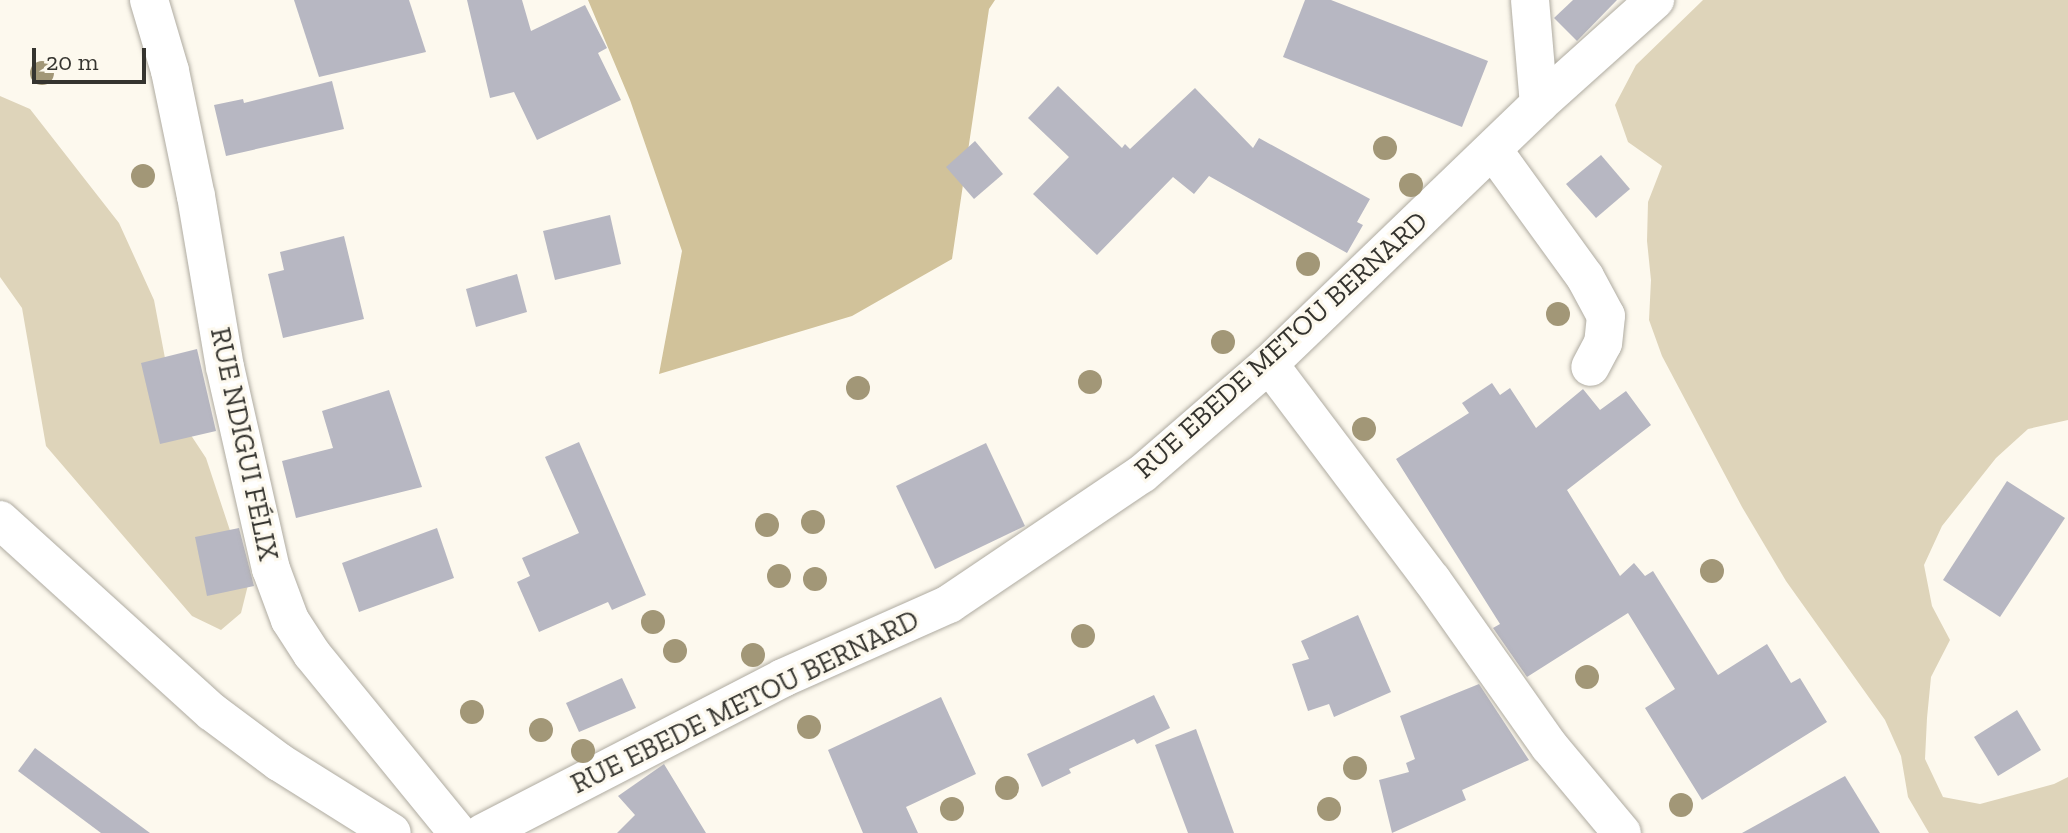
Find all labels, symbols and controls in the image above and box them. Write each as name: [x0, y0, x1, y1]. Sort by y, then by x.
scale bar: [36, 32, 150, 82]
text: 20 m: [46, 47, 98, 76]
street label: RUE EBEDE METOU BERNARD: [1128, 204, 1434, 486]
street label: RUE NDIGUI FÉLIX: [203, 324, 285, 564]
street label: RUE EBEDE METOU BERNARD: [566, 603, 924, 801]

